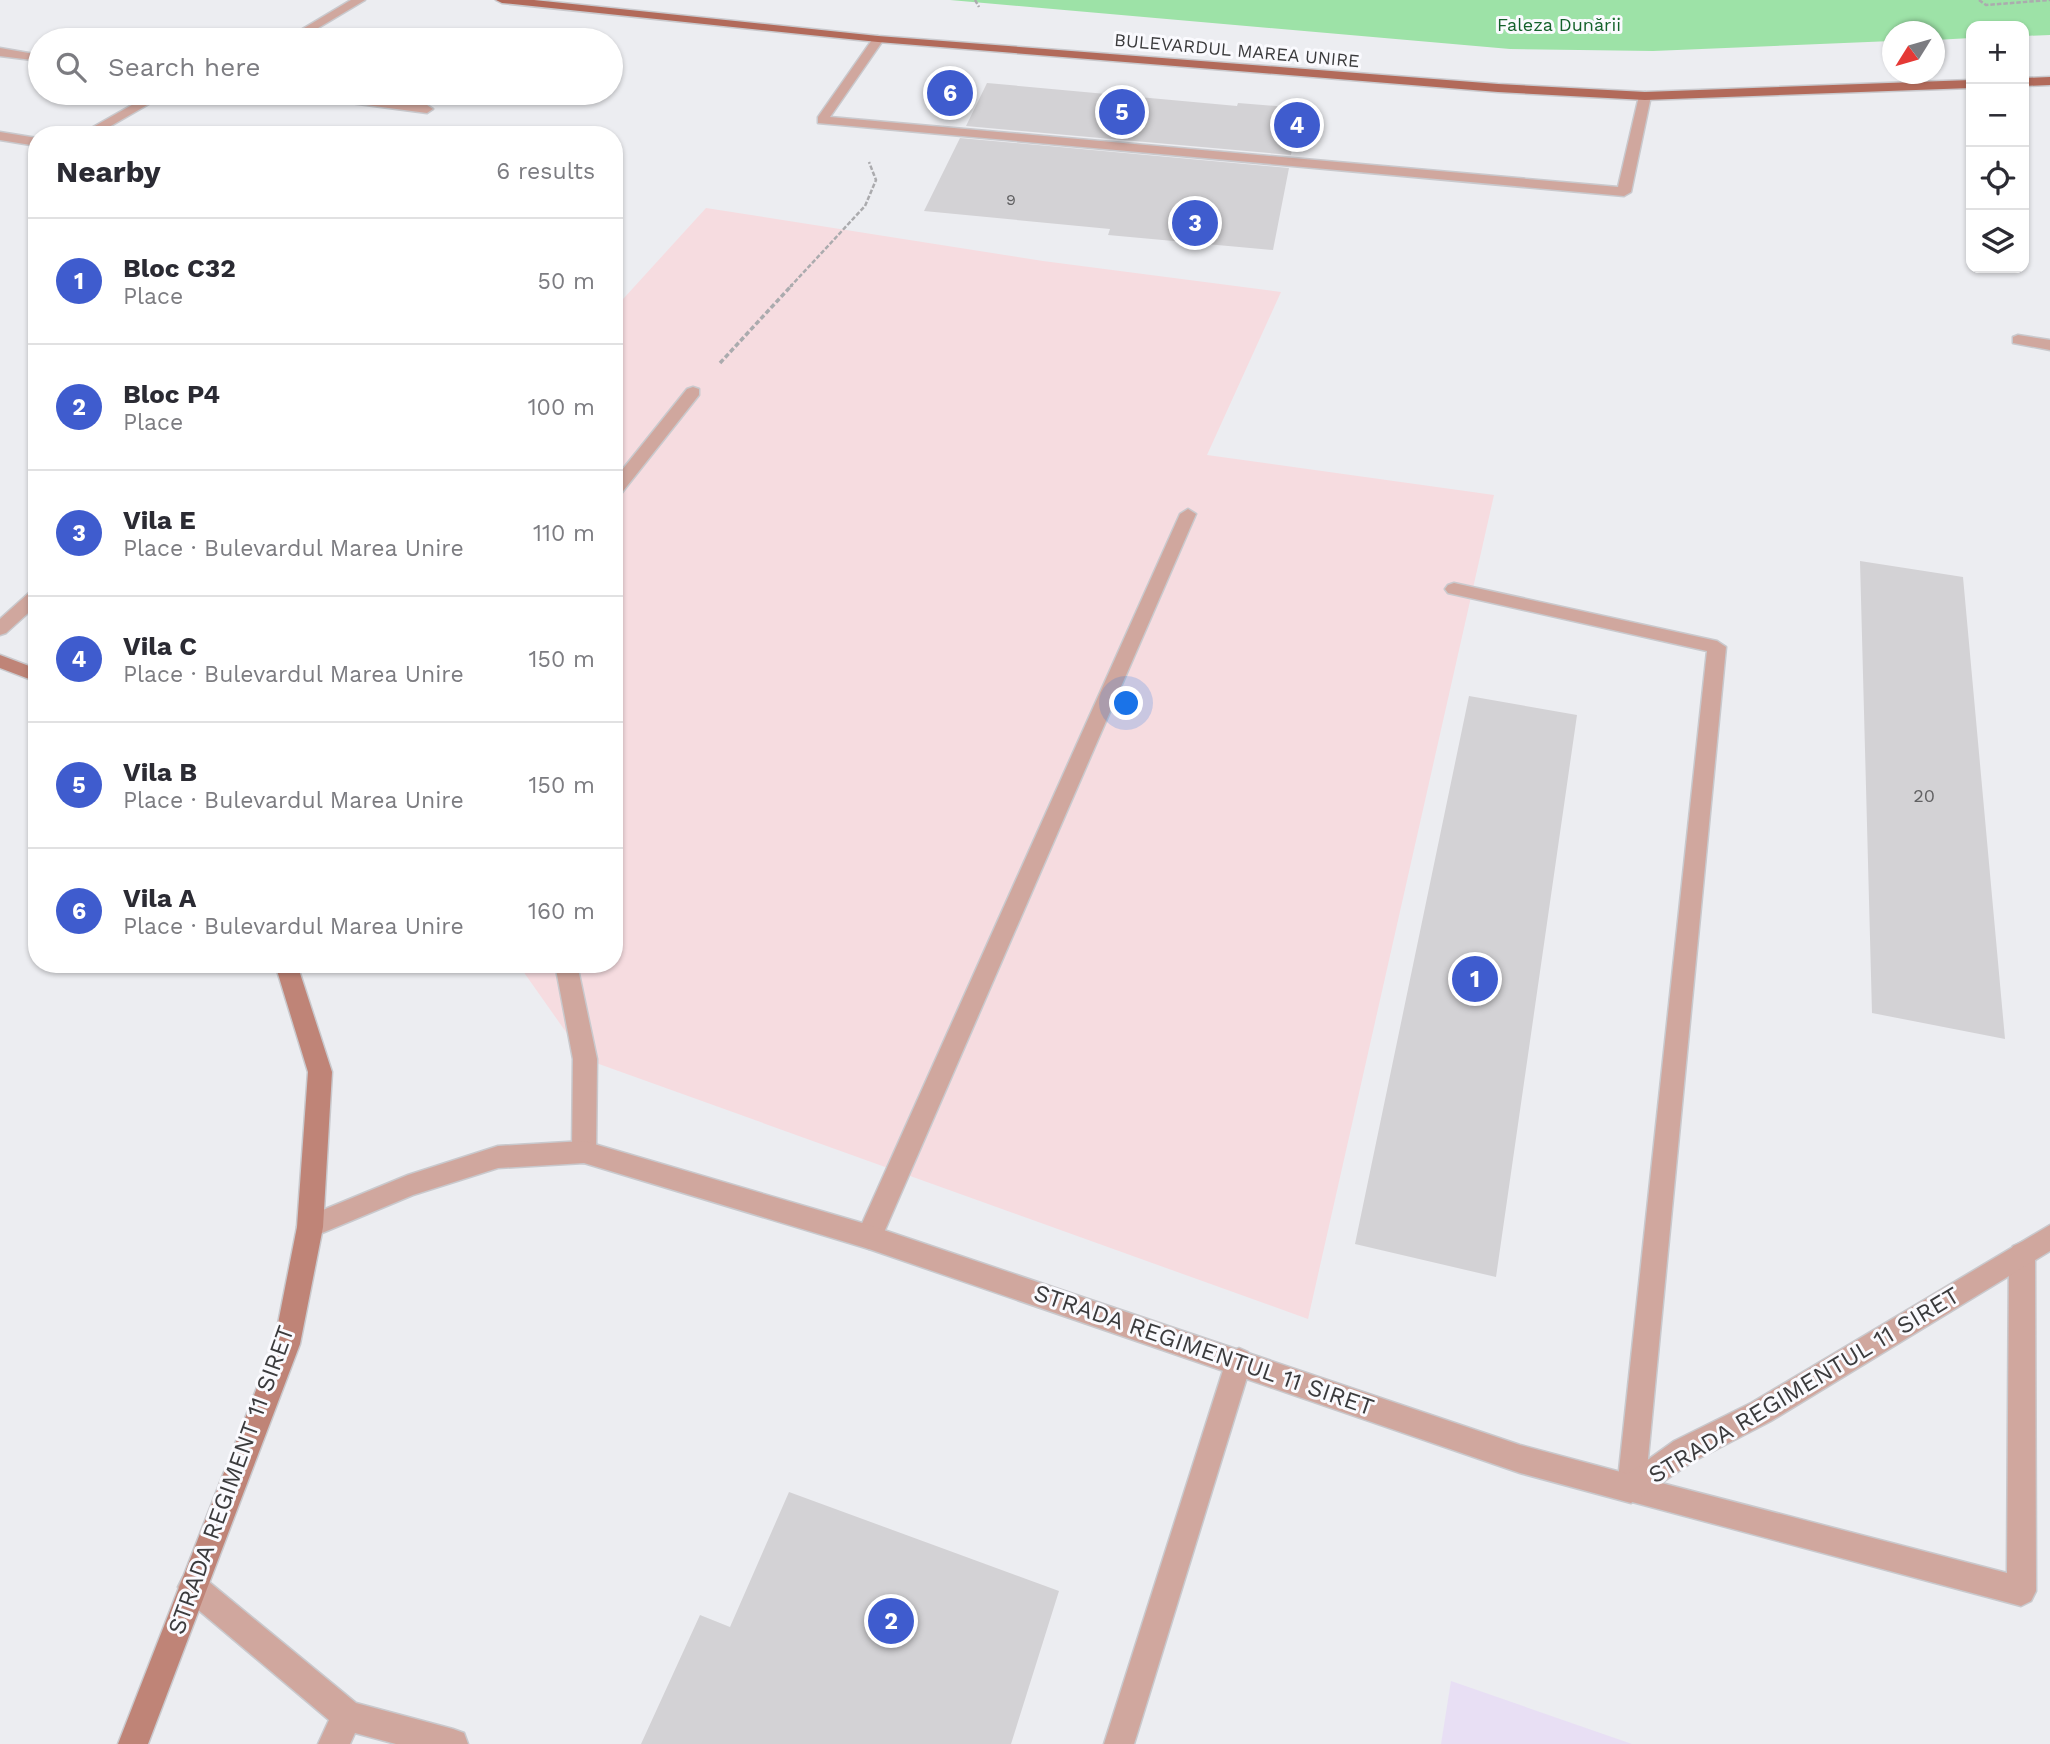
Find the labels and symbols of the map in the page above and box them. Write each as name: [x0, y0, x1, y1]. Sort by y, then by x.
park label: Faleza Dunării: [1497, 14, 1621, 35]
north arrow: [1882, 21, 1945, 84]
street label: BULEVARDUL MAREA UNIRE: [1114, 29, 1360, 71]
pin: 6: [927, 67, 973, 119]
pin: 5: [1099, 86, 1145, 138]
pin: 4: [1274, 99, 1320, 151]
house number: 9: [1006, 190, 1016, 209]
pin: 3: [1172, 197, 1218, 249]
your location: [1109, 686, 1143, 720]
house number: 20: [1913, 785, 1935, 806]
pin: 1: [1452, 953, 1498, 1005]
street label: STRADA REGIMENTUL 11 SIRET: [1030, 1279, 1378, 1421]
street label: STRADA REGIMENTUL 11 SIRET: [1643, 1281, 1965, 1489]
street label: STRADA REGIMENT 11 SIRET: [162, 1322, 300, 1638]
pin: 2: [868, 1595, 914, 1647]

